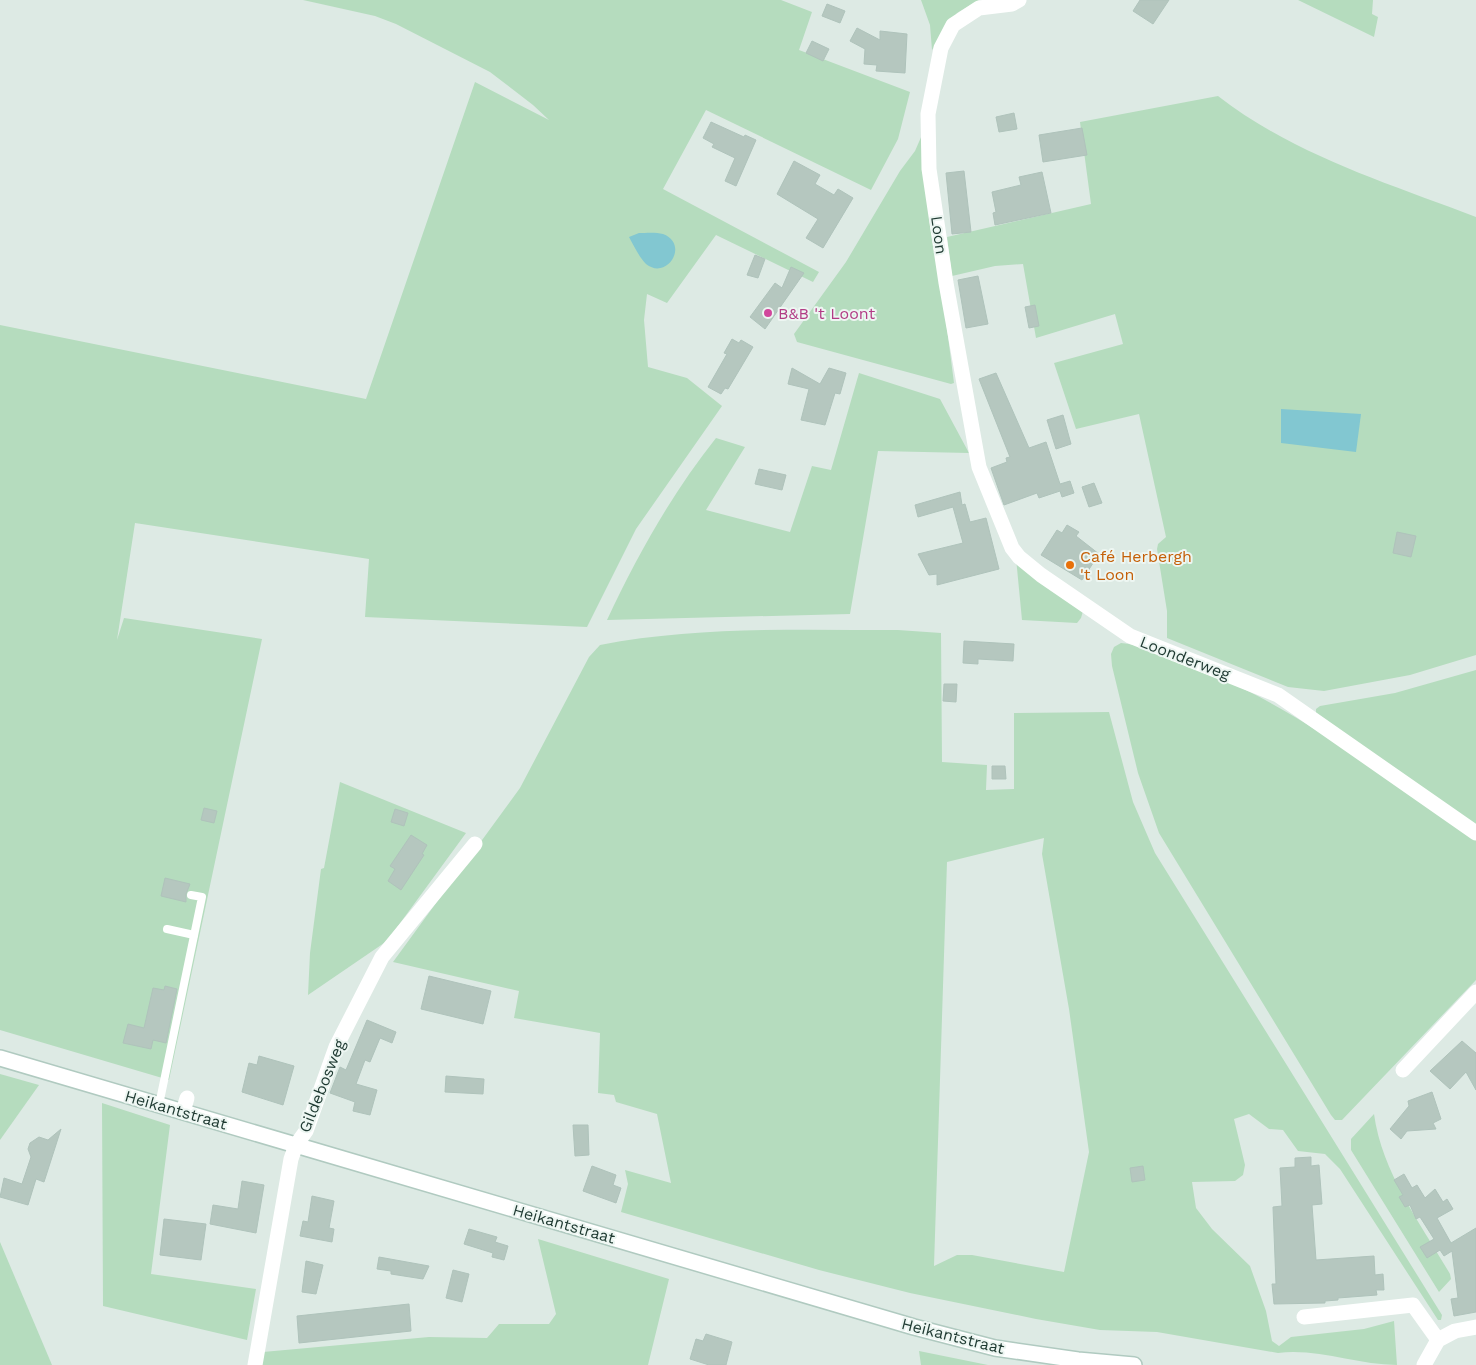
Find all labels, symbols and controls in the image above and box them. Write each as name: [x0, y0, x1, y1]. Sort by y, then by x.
street label: Loon: [927, 215, 951, 255]
place label: B&B 't Loont: [778, 304, 876, 323]
marker: B&B 't Loont: [762, 307, 774, 319]
place label: Café Herbergh 't Loon: [1080, 547, 1192, 584]
marker: Café Herbergh 't Loon: [1064, 559, 1076, 571]
street label: Loonderweg: [1137, 632, 1233, 684]
street label: Gildebosweg: [295, 1036, 349, 1135]
street label: Heikantstraat: [123, 1086, 230, 1134]
street label: Heikantstraat: [511, 1200, 618, 1248]
street label: Heikantstraat: [900, 1314, 1007, 1358]

